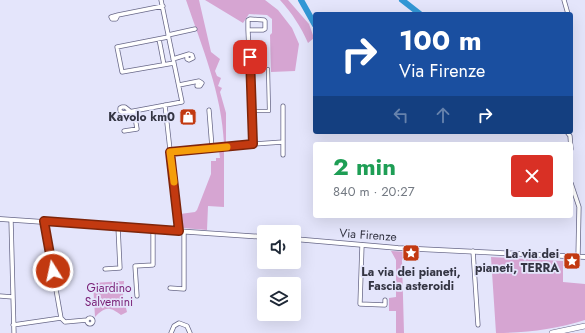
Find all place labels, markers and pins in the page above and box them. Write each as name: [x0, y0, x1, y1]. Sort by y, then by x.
pin: [233, 40, 267, 74]
shop icon: Kavolo km0: [178, 107, 198, 127]
place label: Kavolo km0: [108, 108, 175, 126]
place icon: La via dei pianeti, Fascia asteroidi: [401, 243, 421, 263]
place label: La via dei pianeti, TERRA: [475, 245, 559, 277]
place icon: La via dei pianeti, TERRA: [562, 251, 582, 271]
place label: La via dei pianeti, Fascia asteroidi: [361, 263, 461, 295]

